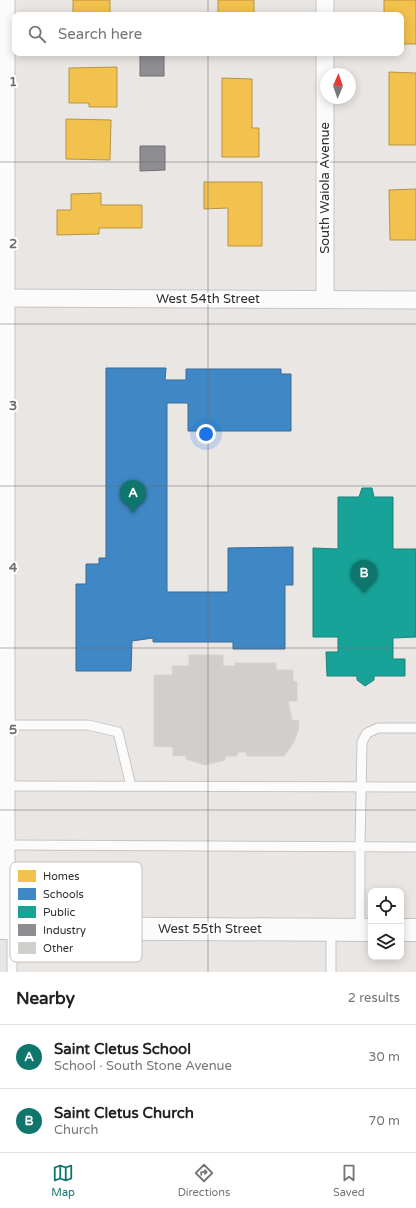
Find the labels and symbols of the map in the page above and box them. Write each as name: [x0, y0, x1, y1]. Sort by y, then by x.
north arrow: [320, 68, 356, 104]
text: 1: [9, 74, 17, 90]
street label: South Waiola Avenue: [317, 122, 333, 254]
text: 2: [9, 236, 17, 252]
street label: West 54th Street: [156, 291, 260, 307]
text: 3: [9, 398, 17, 414]
your location: [196, 424, 216, 444]
pin: A: [120, 480, 146, 513]
text: 4: [9, 560, 18, 576]
pin: B: [351, 560, 377, 593]
text: 5: [9, 722, 17, 738]
legend: [10, 862, 142, 962]
text: Homes: [43, 870, 79, 883]
text: Schools: [43, 888, 84, 901]
text: Public: [43, 906, 75, 919]
street label: West 55th Street: [158, 921, 262, 937]
text: Industry: [43, 924, 86, 937]
text: Other: [43, 942, 74, 955]

